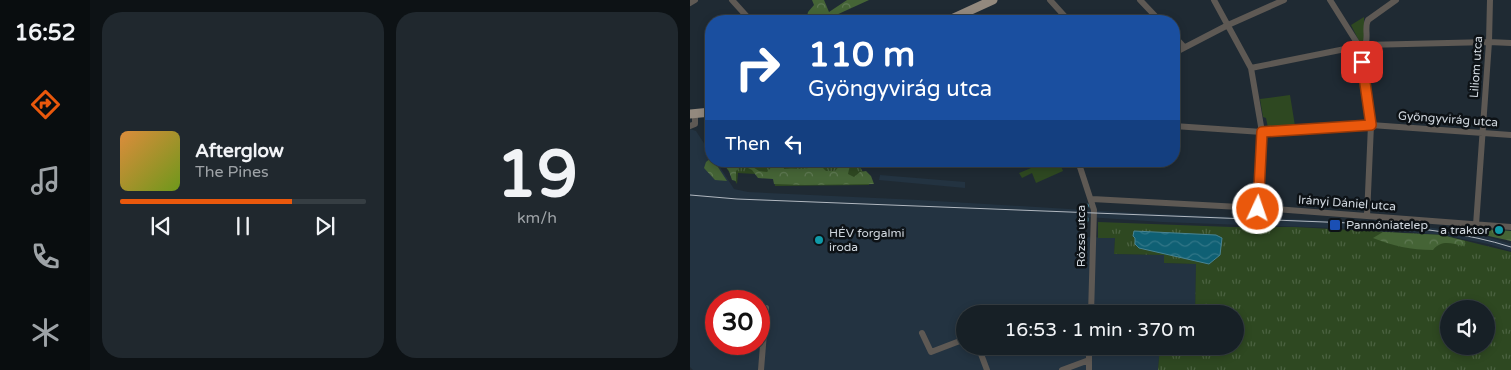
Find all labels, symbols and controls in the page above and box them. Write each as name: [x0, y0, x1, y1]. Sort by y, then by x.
text: 16:52: [15, 20, 75, 46]
text: 110 m: [808, 34, 915, 76]
icon: right: [725, 35, 790, 100]
street label: Liliom utca: [1467, 35, 1485, 99]
pin: [1341, 41, 1383, 83]
icon: arrive: [1348, 48, 1376, 76]
text: Gyöngyvirág utca: [808, 76, 992, 102]
icon: directions: [28, 87, 63, 122]
street label: Gyöngyvirág utca: [1397, 109, 1499, 129]
icon: left: [780, 130, 808, 158]
text: Then: [725, 133, 770, 155]
text: 19: [496, 136, 578, 215]
text: Afterglow: [195, 140, 284, 162]
text: The Pines: [195, 162, 269, 182]
icon: music: [28, 163, 63, 198]
position arrow: [1231, 182, 1283, 234]
street label: Irányi Dániel utca: [1298, 193, 1396, 213]
street label: Rózsa utca: [1074, 205, 1088, 267]
text: km/h: [517, 208, 557, 228]
icon: previous: [147, 212, 175, 240]
icon: pause: [229, 212, 257, 240]
icon: next: [311, 212, 339, 240]
marker: Pannóniatelep: [1328, 218, 1342, 232]
place label: Pannóniatelep: [1346, 218, 1428, 232]
place label: a traktor: [1440, 223, 1489, 237]
marker: a traktor: [1493, 224, 1505, 236]
place label: HÉV forgalmi iroda: [829, 226, 904, 254]
marker: HÉV forgalmi iroda: [813, 234, 825, 246]
icon: phone: [28, 239, 63, 274]
speed limit sign: 30: [705, 290, 770, 355]
map controls: [1440, 300, 1495, 355]
button: sound: [1440, 300, 1495, 355]
icon: climate: [28, 315, 63, 350]
text: 16:53 · 1 min · 370 m: [1004, 319, 1196, 341]

